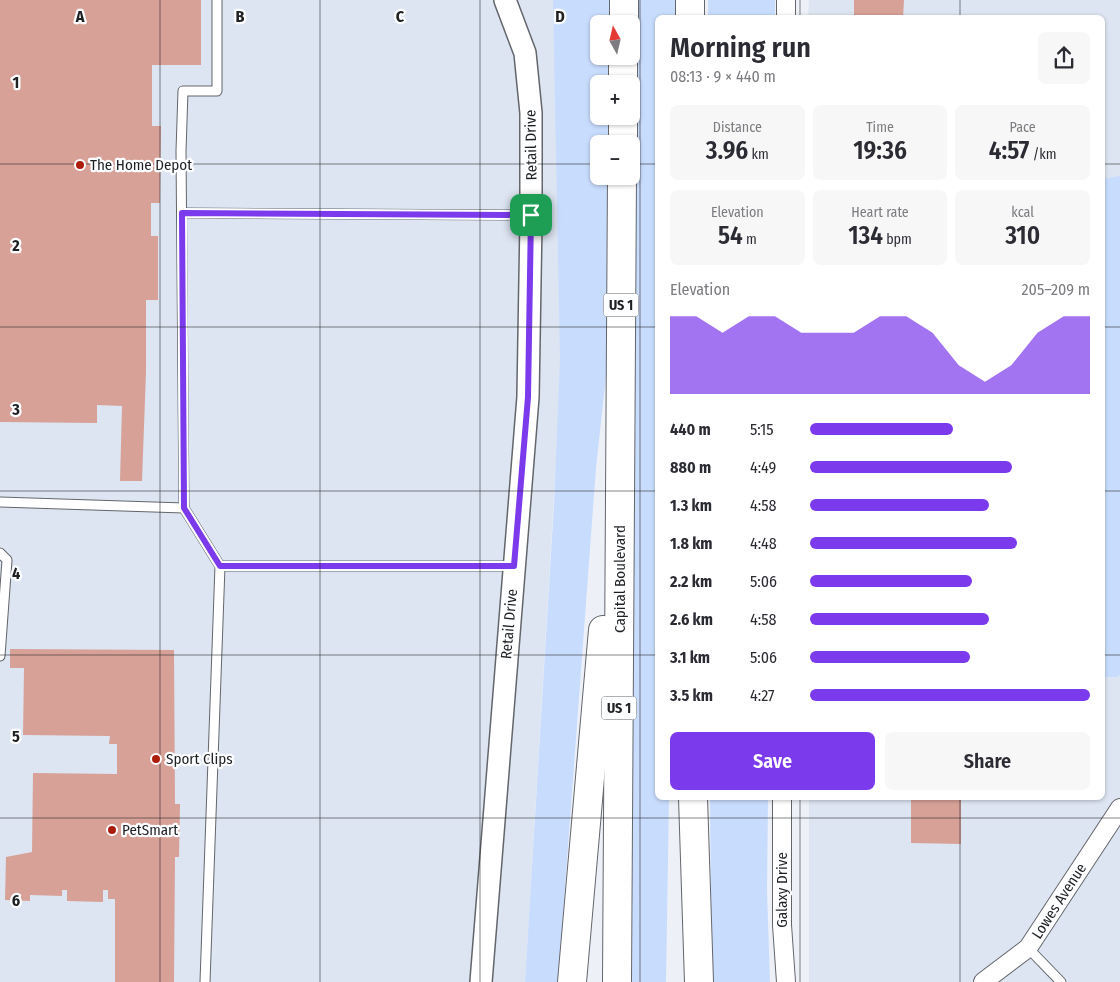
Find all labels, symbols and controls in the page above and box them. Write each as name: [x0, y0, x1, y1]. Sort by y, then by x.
text: A: [75, 7, 85, 26]
text: B: [236, 7, 245, 26]
text: C: [396, 7, 405, 26]
text: D: [555, 7, 565, 26]
north arrow: [590, 15, 640, 65]
map controls: [590, 15, 640, 185]
text: Morning run: [670, 31, 811, 64]
button: share: [1038, 32, 1090, 84]
text: 08:13 · 9 × 440 m: [670, 67, 776, 86]
text: 1: [13, 73, 19, 92]
button: +: [590, 75, 640, 125]
street label: Retail Drive: [521, 110, 541, 180]
text: Distance: [713, 119, 762, 136]
text: Time: [866, 119, 894, 136]
text: Pace: [1010, 119, 1036, 136]
button: −: [590, 135, 640, 185]
text: 3.96: [706, 136, 748, 166]
text: 19:36: [853, 136, 907, 166]
text: 4:57: [989, 136, 1029, 166]
text: km: [748, 146, 769, 163]
text: /km: [1029, 146, 1057, 163]
place label: The Home Depot: [90, 156, 192, 174]
marker: The Home Depot: [74, 159, 86, 171]
pin: [510, 194, 552, 236]
icon: arrive: [517, 201, 545, 229]
text: Elevation: [711, 204, 764, 221]
text: Heart rate: [851, 204, 909, 221]
text: kcal: [1011, 204, 1034, 221]
text: 54: [718, 221, 743, 251]
text: 134: [848, 221, 883, 251]
text: 310: [1005, 221, 1040, 251]
text: m: [743, 231, 757, 248]
text: bpm: [883, 231, 912, 248]
text: 2: [11, 236, 20, 255]
text: Elevation: [670, 280, 730, 299]
text: 205–209 m: [1022, 280, 1090, 299]
road number: US 1: [604, 294, 638, 316]
text: 3: [11, 400, 20, 419]
text: 440 m: [670, 420, 711, 439]
text: 5:15: [750, 420, 774, 439]
text: 880 m: [670, 458, 711, 477]
text: 4:49: [750, 458, 776, 477]
text: 1.3 km: [670, 496, 712, 515]
text: 4:58: [750, 496, 777, 515]
street label: Capital Boulevard: [611, 525, 629, 633]
text: 1.8 km: [670, 534, 713, 553]
text: 4:48: [750, 534, 777, 553]
text: 4: [12, 564, 20, 583]
text: 2.2 km: [670, 572, 712, 591]
text: 5:06: [750, 572, 777, 591]
street label: Retail Drive: [497, 588, 521, 660]
text: 2.6 km: [670, 610, 713, 629]
text: 4:58: [750, 610, 777, 629]
text: 3.1 km: [670, 648, 710, 667]
text: 5:06: [750, 648, 777, 667]
text: 3.5 km: [670, 686, 713, 705]
text: 4:27: [750, 686, 775, 705]
road number: US 1: [602, 696, 636, 720]
text: 5: [12, 727, 20, 746]
button: Save: [670, 732, 875, 790]
button: Share: [885, 732, 1090, 790]
place label: Sport Clips: [166, 750, 233, 768]
marker: Sport Clips: [150, 753, 162, 765]
place label: PetSmart: [122, 821, 178, 839]
marker: PetSmart: [106, 824, 118, 836]
street label: Galaxy Drive: [773, 852, 791, 928]
street label: Lowes Avenue: [1028, 860, 1090, 942]
text: 6: [12, 891, 20, 910]

